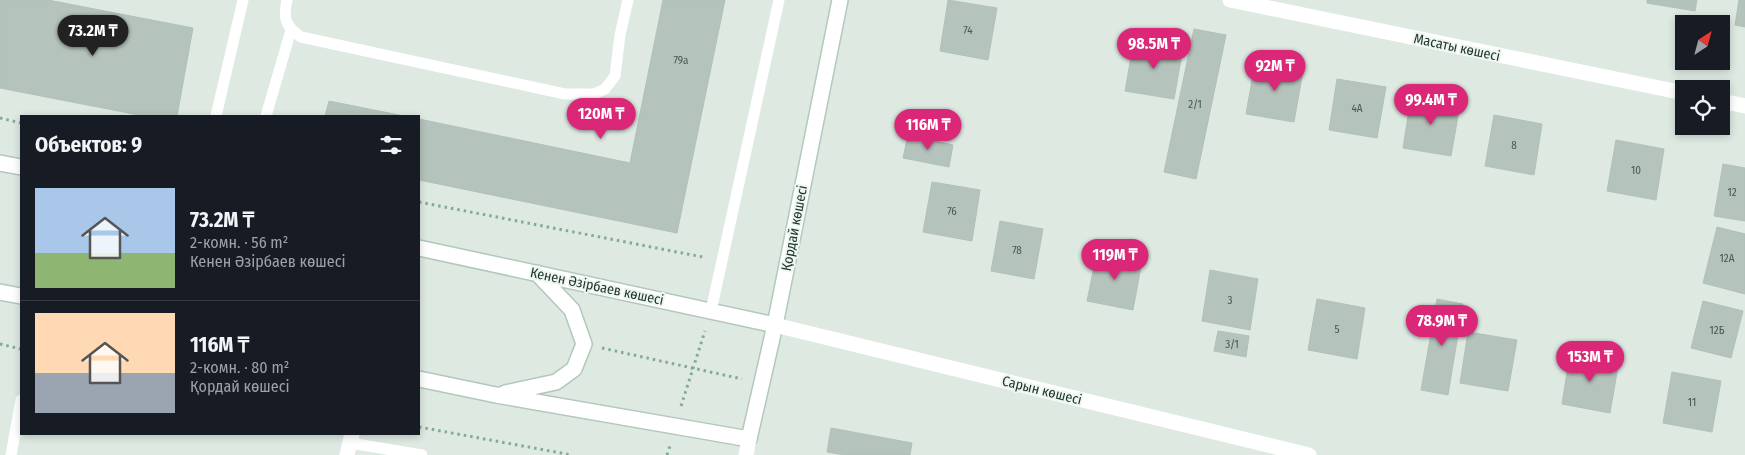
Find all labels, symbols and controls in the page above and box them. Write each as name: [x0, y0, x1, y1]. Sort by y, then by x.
pin: 73.2M ₸: [47, 15, 139, 57]
north arrow: [1675, 15, 1730, 70]
map controls: [1675, 15, 1730, 135]
text: 73.2M ₸: [68, 21, 118, 40]
house number: 74: [963, 24, 973, 37]
pin: 98.5M ₸: [1108, 28, 1200, 70]
street label: Масаты көшесі: [1412, 30, 1502, 65]
text: 98.5M ₸: [1128, 34, 1180, 53]
pin: 92M ₸: [1240, 49, 1310, 92]
house number: 79а: [674, 54, 688, 67]
text: 92M ₸: [1255, 56, 1295, 75]
button: locate: [1675, 80, 1730, 135]
pin: 99.4M ₸: [1385, 84, 1477, 126]
text: 99.4M ₸: [1405, 90, 1457, 109]
pin: 120M ₸: [560, 98, 642, 140]
house number: 2/1: [1188, 98, 1202, 111]
house number: 4А: [1351, 102, 1363, 115]
text: 120M ₸: [578, 104, 624, 123]
pin: 116M ₸: [887, 108, 969, 151]
text: 116M ₸: [905, 115, 951, 134]
icon: filters: [377, 131, 405, 159]
text: Объектов: 9: [35, 132, 142, 158]
house number: 8: [1511, 139, 1517, 152]
house number: 10: [1631, 164, 1641, 177]
street label: Қордай көшесі: [778, 184, 811, 272]
house number: 12: [1727, 186, 1737, 199]
house number: 76: [947, 205, 957, 218]
text: 73.2M ₸: [190, 207, 254, 233]
icon: home: [75, 208, 135, 268]
text: 2-комн. · 56 m²: [190, 233, 288, 252]
pin: 119M ₸: [1074, 238, 1156, 281]
house number: 78: [1012, 244, 1022, 257]
text: 119M ₸: [1092, 245, 1138, 264]
text: Кенен Әзірбаев көшесі: [190, 252, 346, 271]
house number: 12А: [1720, 252, 1735, 265]
street label: Кенен Әзірбаев көшесі: [529, 264, 665, 309]
house number: 3: [1228, 294, 1233, 307]
pin: 78.9M ₸: [1396, 304, 1488, 347]
text: 78.9M ₸: [1417, 311, 1467, 330]
house number: 5: [1334, 323, 1340, 336]
house number: 12Б: [1710, 324, 1725, 337]
text: 116M ₸: [190, 332, 249, 358]
icon: home: [75, 333, 135, 393]
house number: 3/1: [1225, 338, 1239, 351]
pin: 153M ₸: [1549, 340, 1631, 383]
text: 153M ₸: [1567, 347, 1613, 366]
text: 2-комн. · 80 m²: [190, 358, 289, 377]
street label: Сарын көшесі: [1000, 372, 1084, 409]
text: Қордай көшесі: [190, 377, 290, 396]
house number: 11: [1688, 396, 1696, 409]

